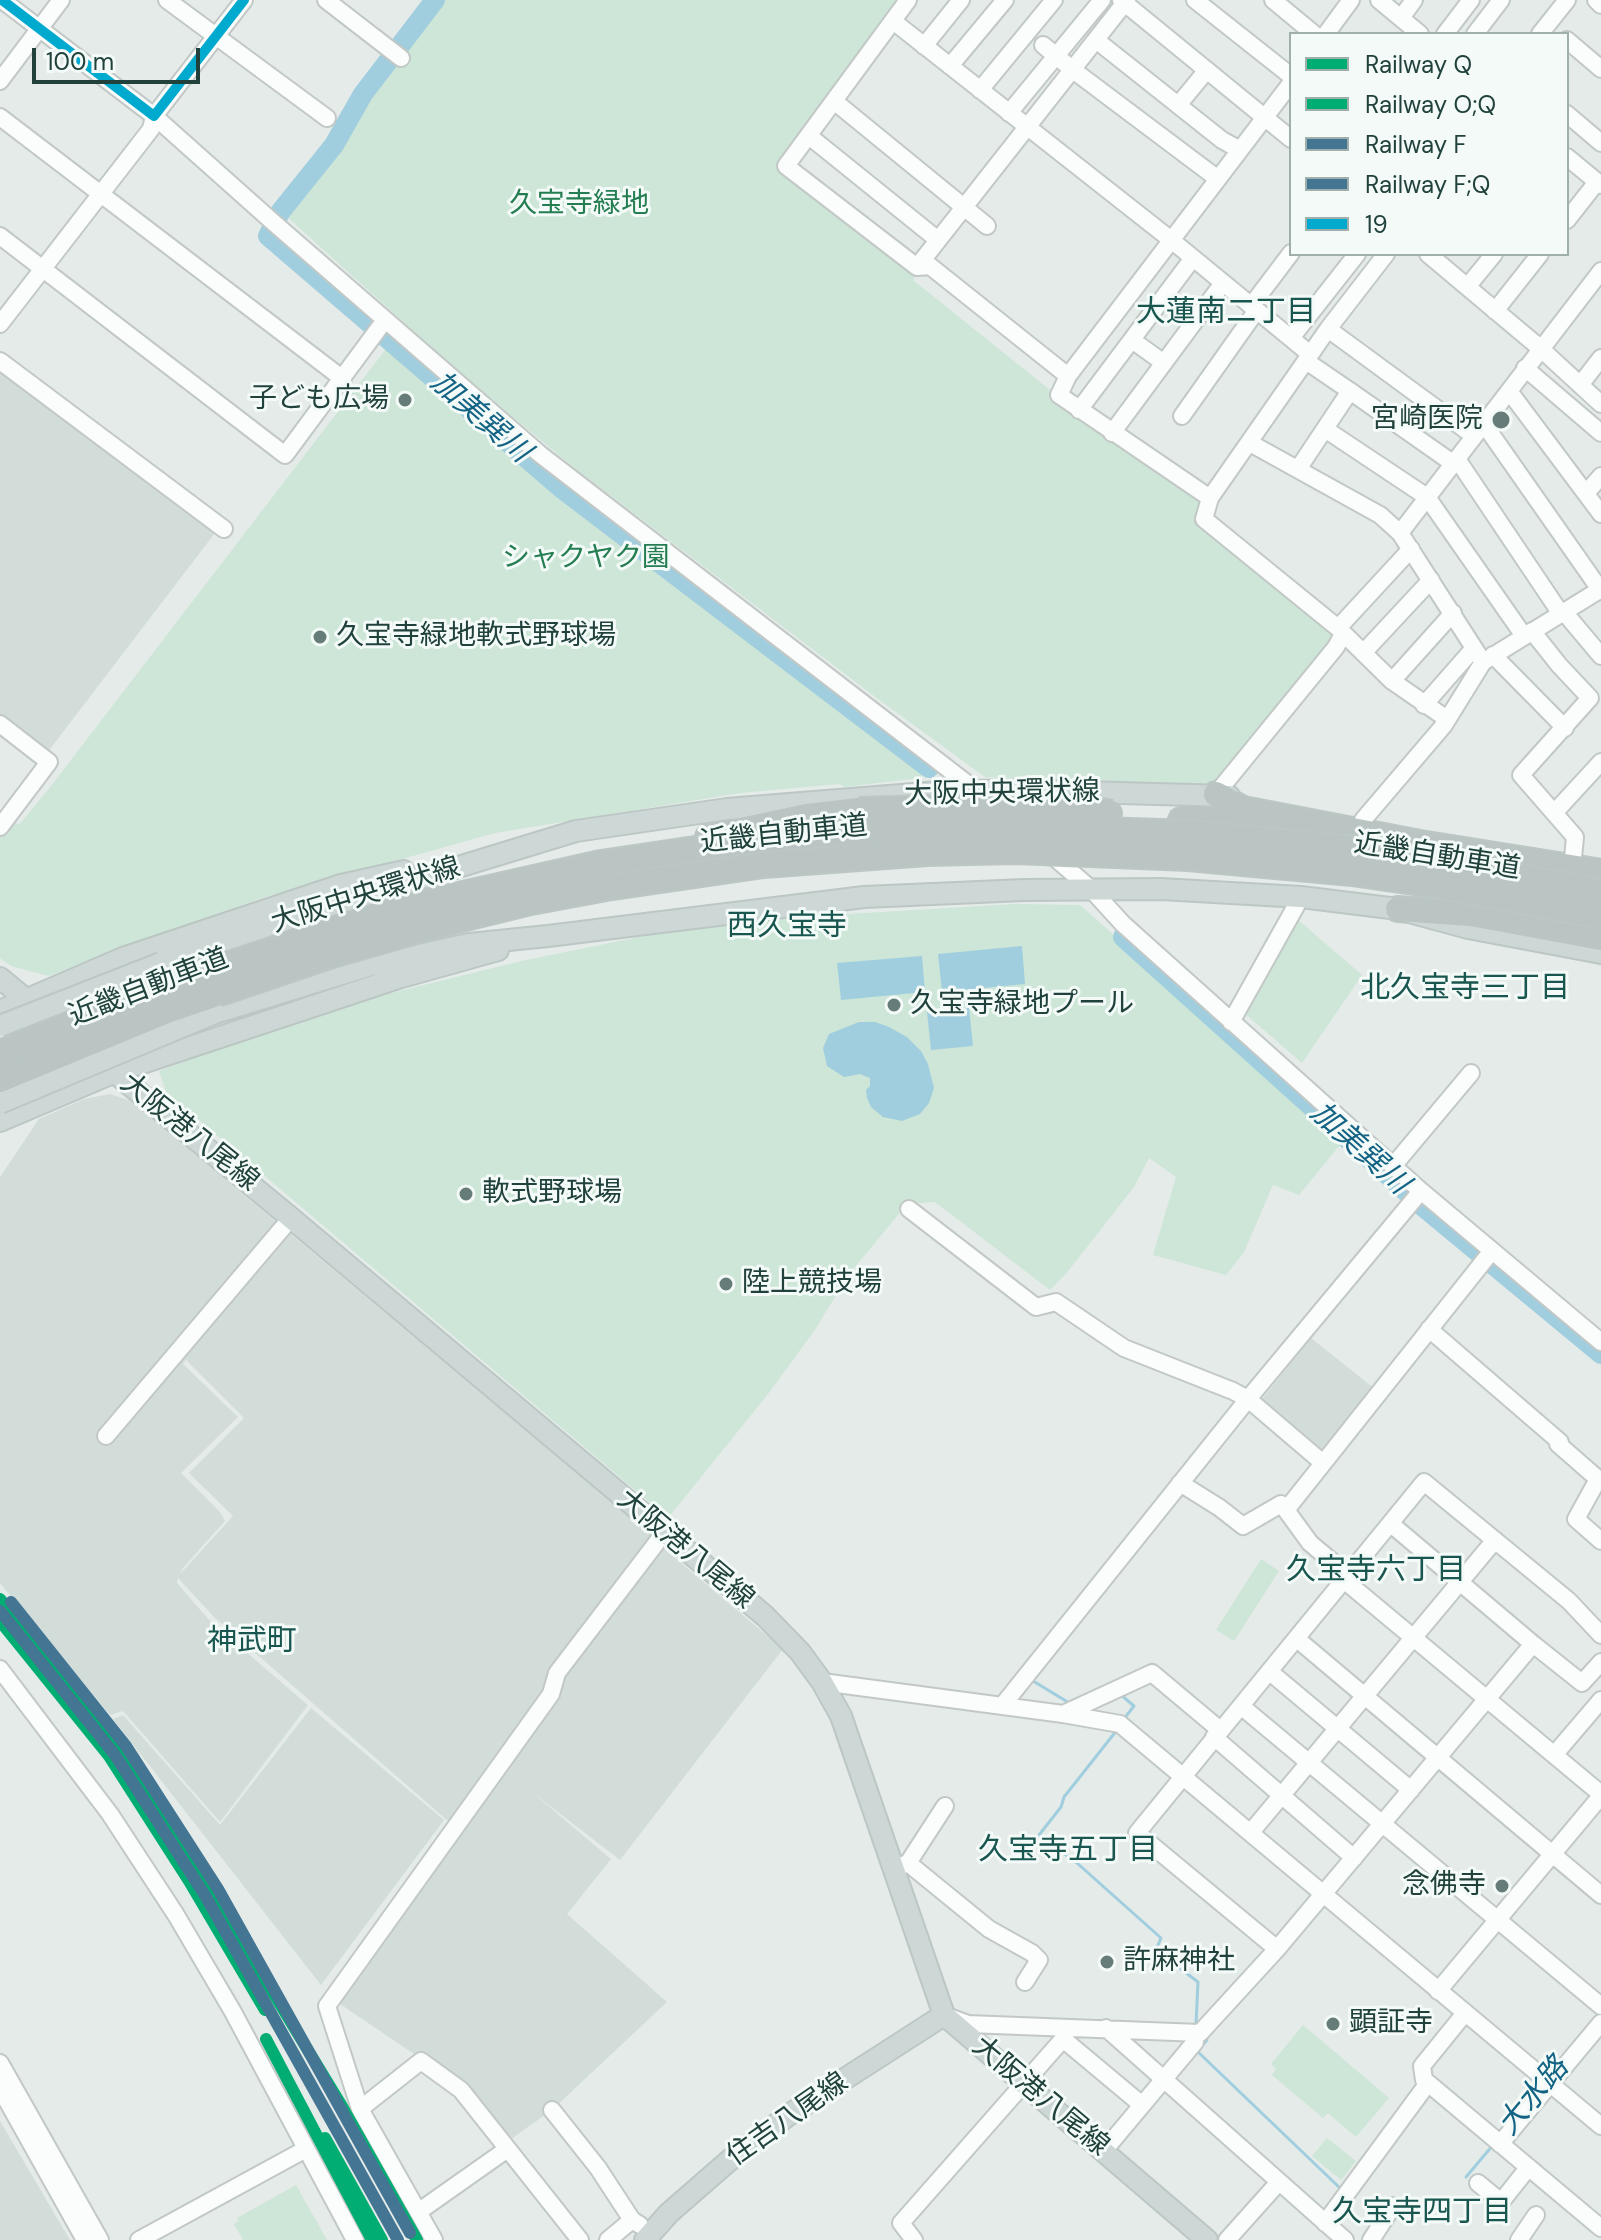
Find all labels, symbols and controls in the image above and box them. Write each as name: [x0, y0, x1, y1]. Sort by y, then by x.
scale bar: [36, 32, 204, 82]
legend: [1289, 32, 1569, 256]
text: 100 m: [46, 46, 114, 77]
text: Railway Q: [1365, 49, 1472, 80]
text: Railway O;Q: [1365, 89, 1496, 120]
text: Railway F: [1365, 129, 1466, 160]
text: Railway F;Q: [1365, 169, 1490, 200]
park label: 久宝寺緑地: [509, 188, 649, 222]
text: 19: [1365, 209, 1388, 240]
district label: 大蓮南二丁目: [1136, 295, 1316, 331]
water label: 加美巽川: [423, 365, 537, 471]
place label: 子ども広場: [249, 383, 389, 417]
marker: 子ども広場: [396, 391, 414, 409]
place label: 宮崎医院: [1371, 403, 1483, 437]
marker: 宮崎医院: [1490, 409, 1512, 431]
park label: シャクヤク園: [502, 542, 670, 576]
place label: 久宝寺緑地軟式野球場: [336, 620, 616, 654]
marker: 久宝寺緑地軟式野球場: [311, 628, 329, 646]
street label: 大阪中央環状線: [904, 775, 1100, 813]
street label: 近畿自動車道: [699, 810, 869, 860]
street label: 近畿自動車道: [1351, 827, 1523, 887]
street label: 大阪中央環状線: [267, 851, 465, 941]
district label: 西久宝寺: [727, 909, 847, 945]
street label: 近畿自動車道: [65, 942, 233, 1034]
district label: 北久宝寺三丁目: [1360, 971, 1570, 1007]
place label: 久宝寺緑地プール: [910, 988, 1134, 1022]
marker: 久宝寺緑地プール: [885, 996, 903, 1014]
street label: 大阪港八尾線: [113, 1067, 265, 1199]
water label: 加美巽川: [1302, 1095, 1416, 1203]
place label: 軟式野球場: [482, 1177, 622, 1211]
marker: 軟式野球場: [457, 1185, 475, 1203]
place label: 陸上競技場: [742, 1267, 882, 1301]
marker: 陸上競技場: [717, 1275, 735, 1293]
street label: 大阪港八尾線: [610, 1483, 760, 1617]
district label: 久宝寺六丁目: [1286, 1553, 1466, 1589]
district label: 神武町: [207, 1624, 297, 1660]
district label: 久宝寺五丁目: [978, 1833, 1158, 1869]
place label: 念佛寺: [1402, 1869, 1486, 1903]
marker: 念佛寺: [1493, 1877, 1511, 1895]
place label: 許麻神社: [1123, 1945, 1235, 1979]
marker: 許麻神社: [1098, 1953, 1116, 1971]
place label: 顕証寺: [1349, 2007, 1433, 2041]
marker: 顕証寺: [1324, 2015, 1342, 2033]
street label: 大阪港八尾線: [965, 2030, 1115, 2164]
water label: 大水路: [1491, 2051, 1577, 2143]
street label: 住吉八尾線: [721, 2066, 855, 2174]
district label: 久宝寺四丁目: [1332, 2195, 1512, 2231]

